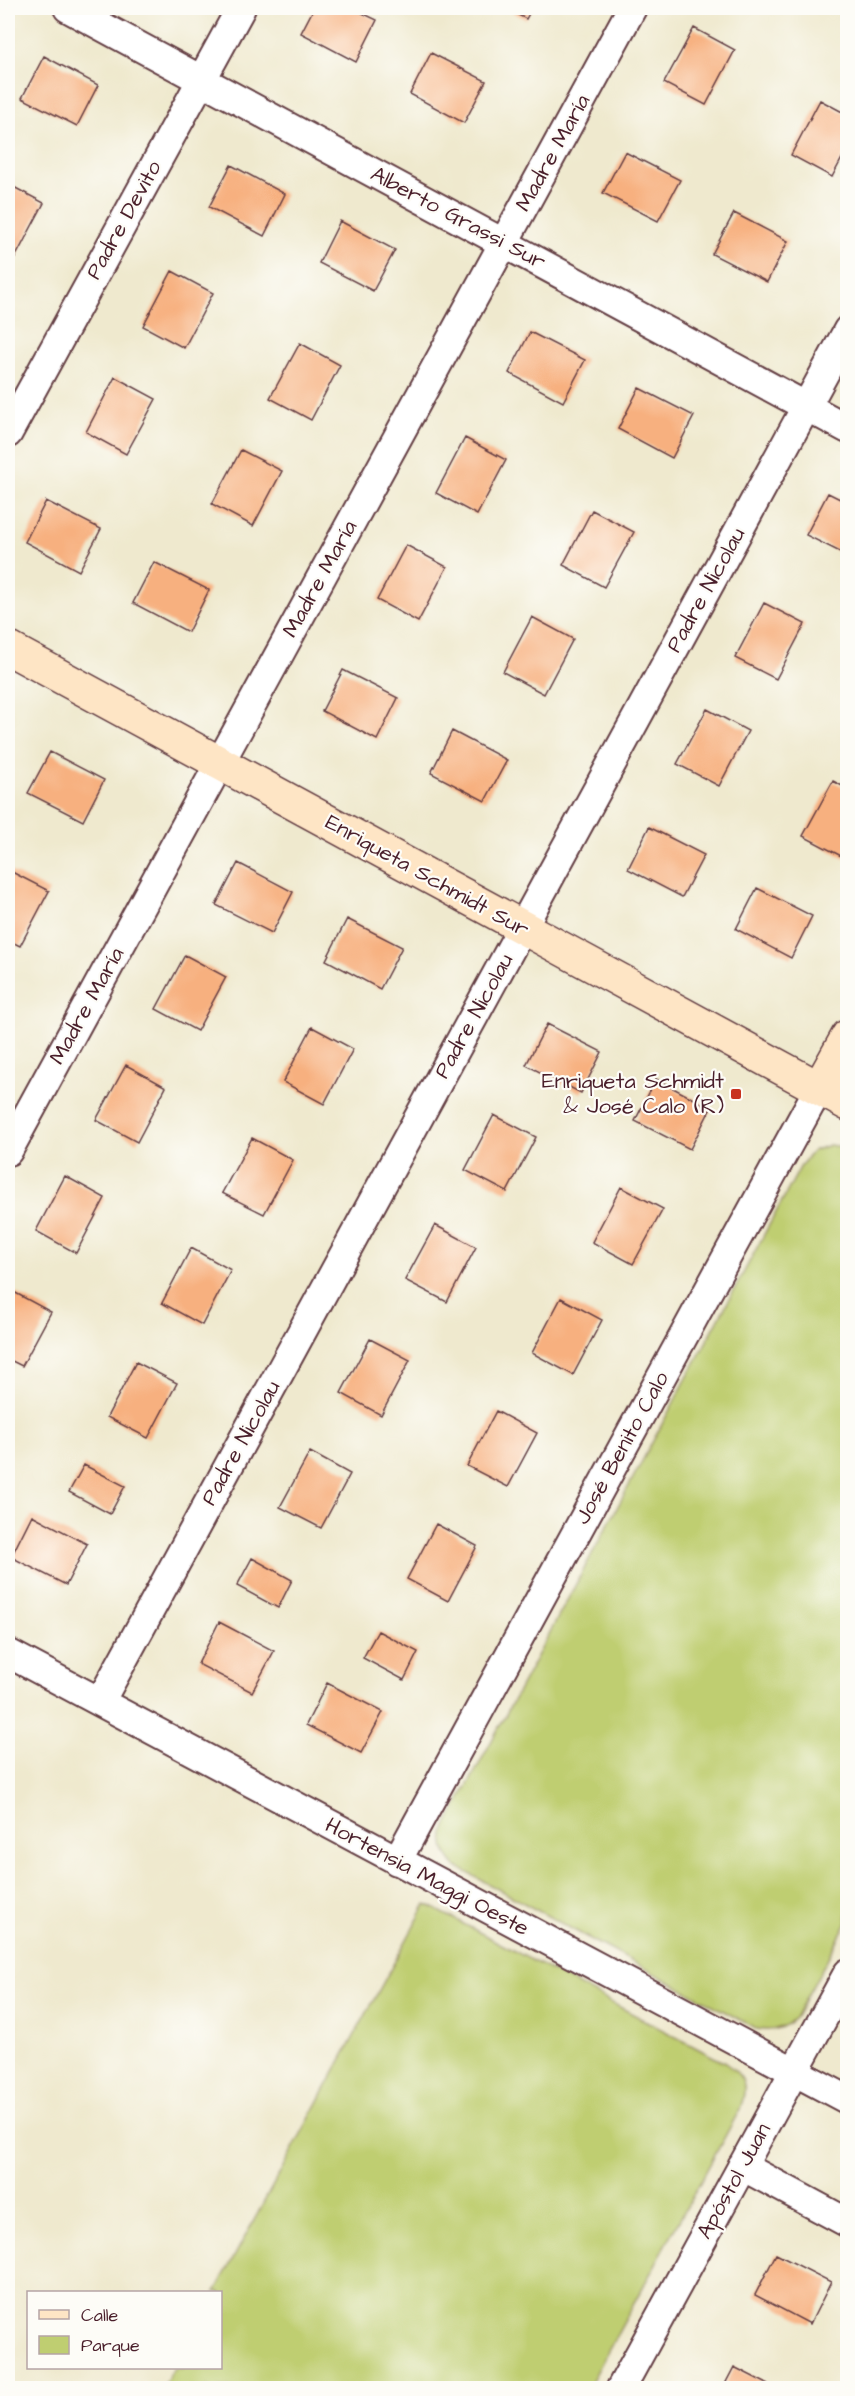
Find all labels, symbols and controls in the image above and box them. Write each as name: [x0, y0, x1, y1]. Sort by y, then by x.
street label: Madre María: [508, 89, 598, 217]
street label: Padre Devito: [79, 154, 170, 285]
street label: Alberto Grassi Sur: [365, 159, 551, 277]
street label: Madre María: [275, 515, 365, 643]
street label: Padre Nicolau: [659, 522, 753, 658]
street label: Enriqueta Schmidt Sur: [320, 807, 534, 945]
street label: Madre María: [42, 942, 132, 1070]
street label: Padre Nicolau: [427, 948, 521, 1084]
place label: Enriqueta Schmidt & José Calo (R): [542, 1066, 724, 1122]
marker: Enriqueta Schmidt & José Calo (R): [729, 1087, 743, 1101]
street label: José Benito Calo: [567, 1365, 677, 1530]
street label: Padre Nicolau: [194, 1375, 288, 1511]
street label: Hortensia Maggi Oeste: [319, 1810, 534, 1945]
street label: Apóstol Juan: [689, 2117, 779, 2245]
legend: [27, 2291, 222, 2369]
text: Calle: [81, 2303, 119, 2328]
text: Parque: [81, 2333, 140, 2358]

